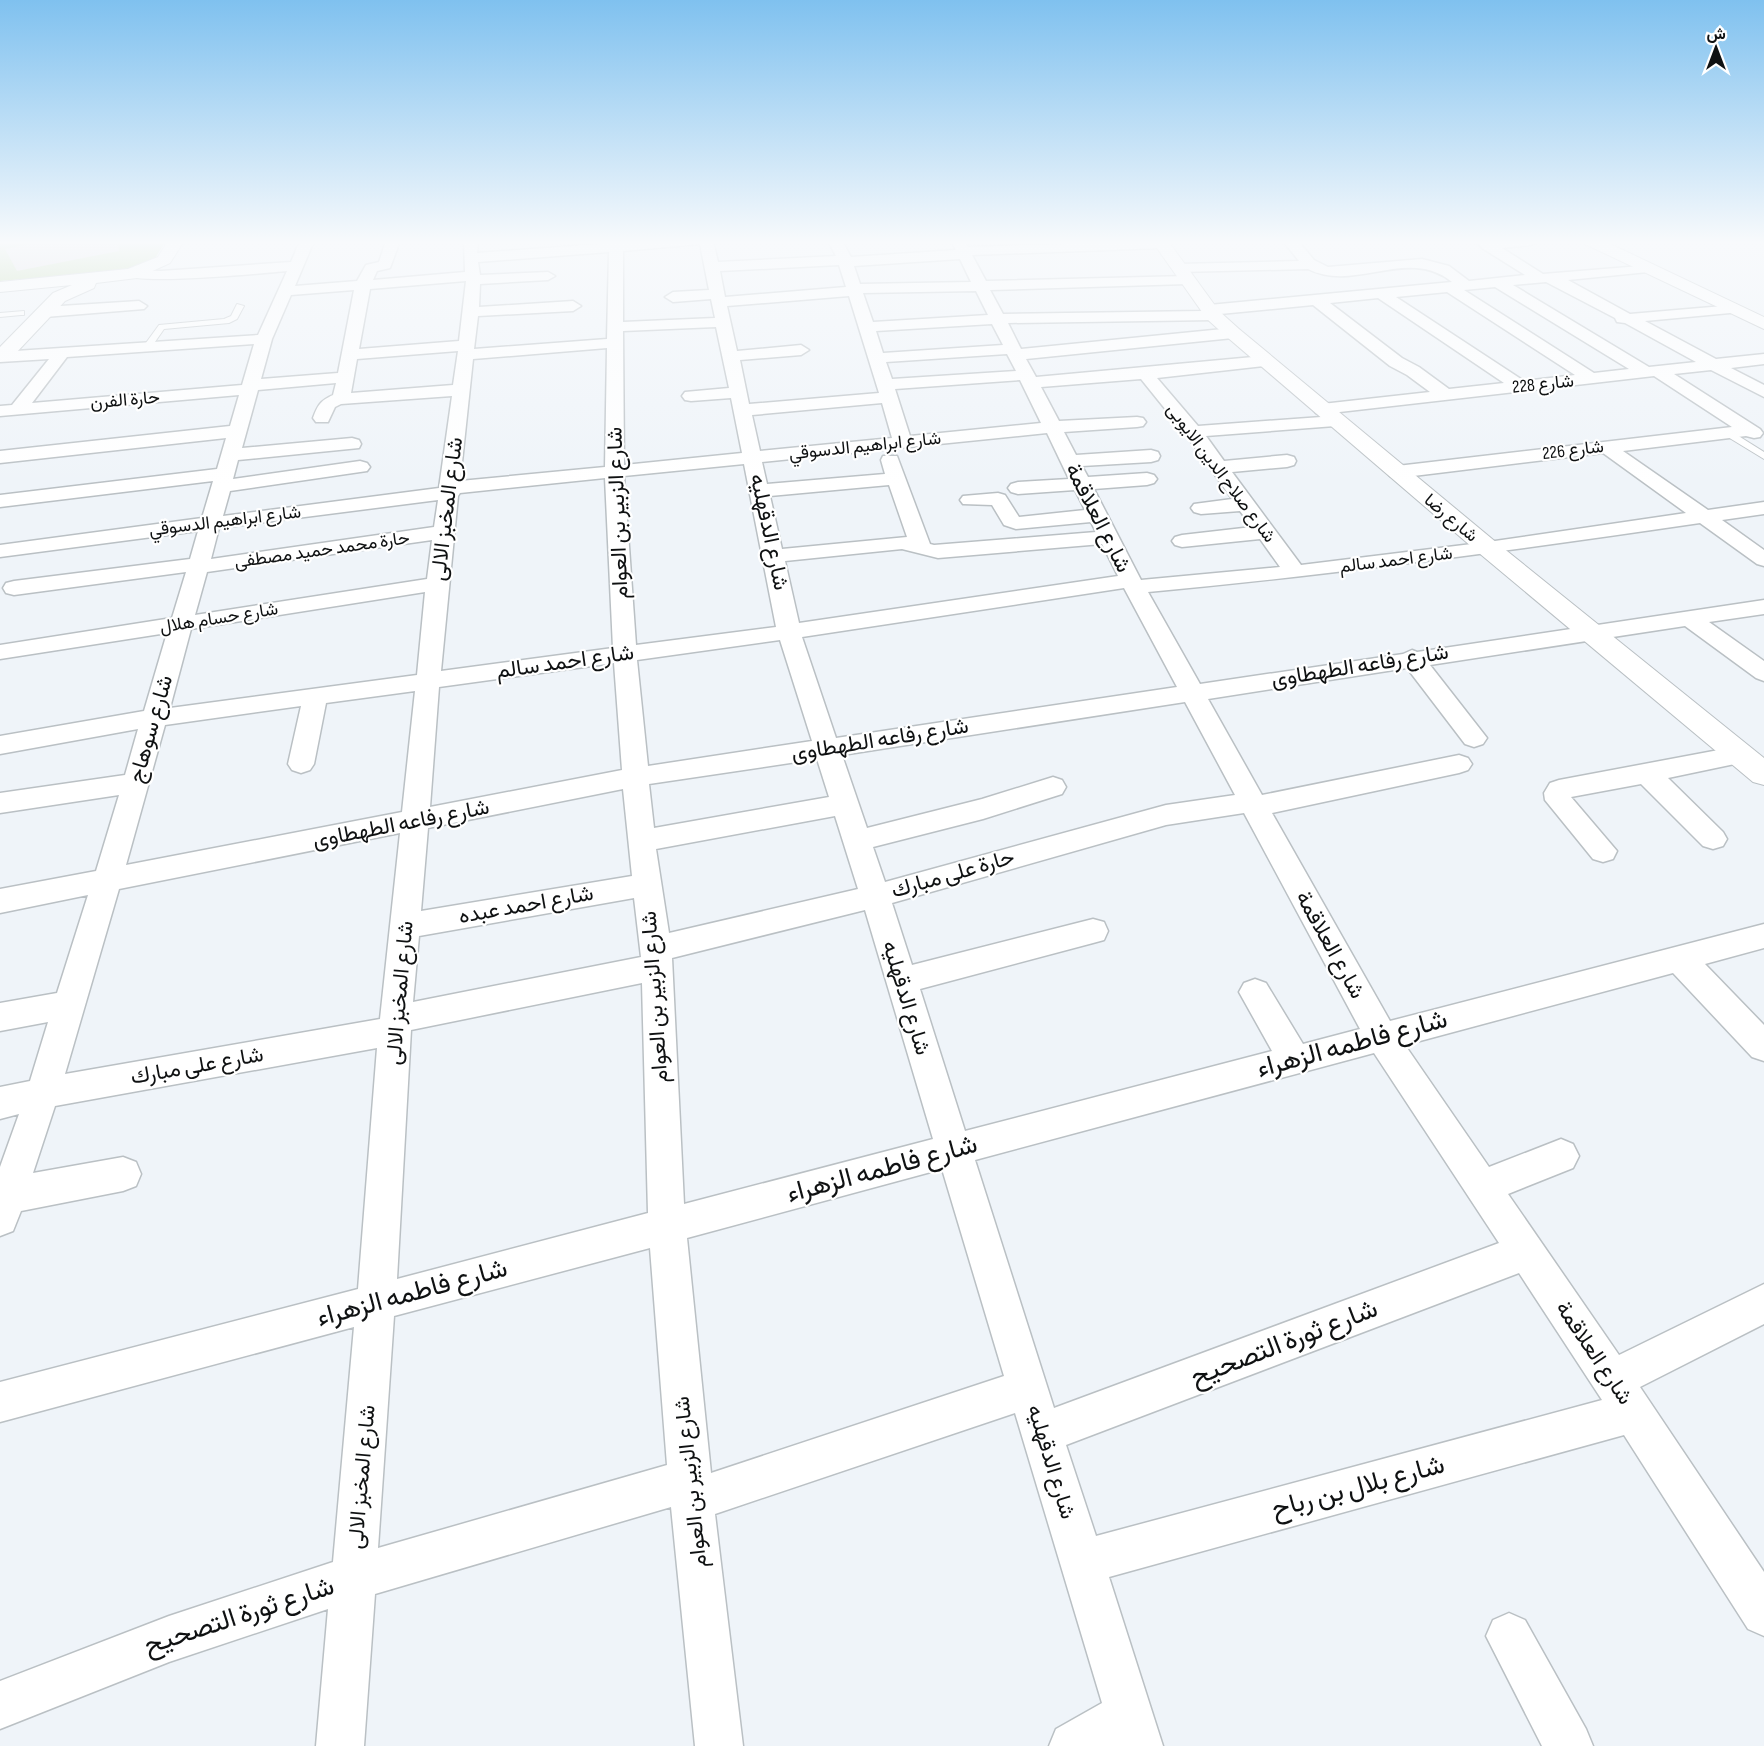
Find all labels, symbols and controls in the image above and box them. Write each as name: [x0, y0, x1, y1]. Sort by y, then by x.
north arrow: [1686, 18, 1746, 78]
text: ش: [1706, 25, 1726, 44]
street label: شارع 228: [1511, 370, 1575, 399]
street label: حارة الفرن: [89, 387, 161, 413]
street label: شارع صلاح الدين الايوبى: [1161, 399, 1280, 547]
street label: شارع الزبير بن العوام: [602, 426, 634, 600]
street label: شارع ابراهيم الدسوقي: [788, 428, 942, 468]
street label: شارع المخبز الالى: [425, 436, 469, 582]
street label: شارع 226: [1541, 436, 1605, 465]
street label: شارع العلاقمة: [1059, 459, 1137, 577]
street label: شارع الدقهليه: [743, 471, 795, 593]
street label: شارع رضا: [1419, 490, 1482, 547]
street label: شارع ابراهيم الدسوقي: [148, 501, 303, 545]
street label: حارة محمد حميد مصطفى: [233, 527, 411, 573]
street label: شارع احمد سالم: [1338, 543, 1454, 578]
street label: شارع حسام هلال: [158, 598, 280, 639]
street label: شارع احمد سالم: [494, 639, 636, 685]
street label: شارع رفاعه الطهطاوى: [1269, 639, 1451, 693]
street label: شارع سوهاج: [123, 672, 179, 786]
street label: شارع رفاعه الطهطاوى: [789, 713, 971, 767]
street label: شارع رفاعه الطهطاوى: [311, 794, 491, 854]
street label: حارة على مبارك: [888, 844, 1018, 904]
street label: شارع احمد عبده: [456, 880, 596, 930]
street label: شارع العلاقمة: [1289, 886, 1371, 1004]
street label: شارع الزبير بن العوام: [636, 910, 674, 1084]
street label: شارع المخبز الالى: [380, 920, 420, 1066]
street label: شارع الدقهليه: [876, 937, 936, 1059]
street label: شارع فاطمه الزهراء: [1253, 1003, 1451, 1086]
street label: شارع على مبارك: [128, 1041, 266, 1091]
street label: شارع فاطمه الزهراء: [783, 1128, 981, 1211]
street label: شارع فاطمه الزهراء: [313, 1252, 511, 1335]
street label: شارع ثورة التصحيح: [1186, 1293, 1383, 1394]
street label: شارع العلاقمة: [1550, 1296, 1638, 1410]
street label: شارع الزبير بن العوام: [669, 1395, 713, 1569]
street label: شارع الدقهليه: [1021, 1401, 1081, 1523]
street label: شارع المخبز الالى: [342, 1404, 382, 1550]
street label: شارع بلال بن رباح: [1268, 1449, 1448, 1526]
street label: شارع ثورة التصحيح: [140, 1570, 338, 1663]

